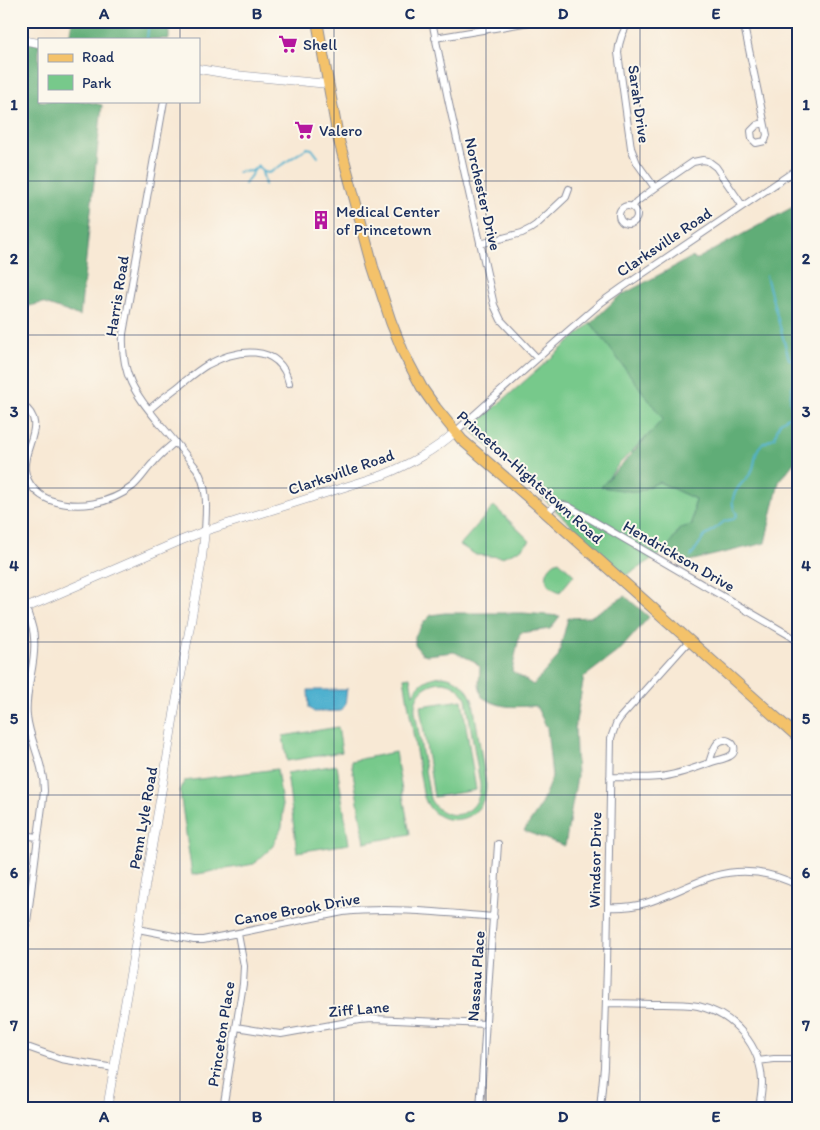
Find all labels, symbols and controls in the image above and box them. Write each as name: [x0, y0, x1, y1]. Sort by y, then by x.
text: A: [98, 4, 110, 23]
text: B: [252, 4, 263, 23]
text: C: [405, 4, 416, 23]
text: D: [558, 4, 569, 23]
text: E: [712, 4, 721, 23]
supermarket icon: Shell: [277, 33, 299, 55]
place label: Shell: [303, 35, 338, 54]
legend: [38, 38, 200, 102]
text: Road: [82, 48, 115, 66]
street label: Sarah Drive: [624, 64, 654, 144]
text: Park: [82, 74, 112, 92]
text: 1: [10, 95, 18, 114]
text: 1: [802, 95, 810, 114]
supermarket icon: Valero: [293, 119, 315, 141]
place label: Valero: [319, 121, 362, 140]
street label: Norchester Drive: [461, 136, 505, 252]
place label: Medical Center of Princetown: [336, 202, 440, 239]
street label: Clarksville Road: [613, 203, 716, 281]
building icon: Medical Center of Princetown: [310, 209, 332, 231]
text: 2: [10, 249, 19, 268]
text: 2: [802, 249, 811, 268]
street label: Harris Road: [101, 254, 133, 338]
text: 3: [10, 402, 19, 421]
text: 3: [802, 402, 811, 421]
street label: Princeton-Hightstown Road: [453, 406, 607, 548]
street label: Clarksville Road: [286, 445, 397, 499]
street label: Hendrickson Drive: [620, 516, 738, 596]
text: 4: [9, 556, 19, 575]
text: 4: [801, 556, 811, 575]
text: 5: [10, 709, 19, 728]
text: 5: [802, 709, 811, 728]
street label: Penn Lyle Road: [125, 765, 161, 871]
street label: Windsor Drive: [585, 812, 605, 908]
text: 6: [10, 863, 19, 882]
text: 6: [802, 863, 811, 882]
street label: Canoe Brook Drive: [233, 889, 361, 929]
street label: Nassau Place: [463, 930, 489, 1022]
street label: Princeton Place: [203, 980, 239, 1088]
street label: Ziff Lane: [328, 997, 391, 1021]
text: 7: [9, 1016, 18, 1035]
text: 7: [801, 1016, 810, 1035]
text: A: [98, 1107, 110, 1126]
text: B: [252, 1107, 263, 1126]
text: C: [405, 1107, 416, 1126]
text: D: [558, 1107, 569, 1126]
text: E: [712, 1107, 721, 1126]

